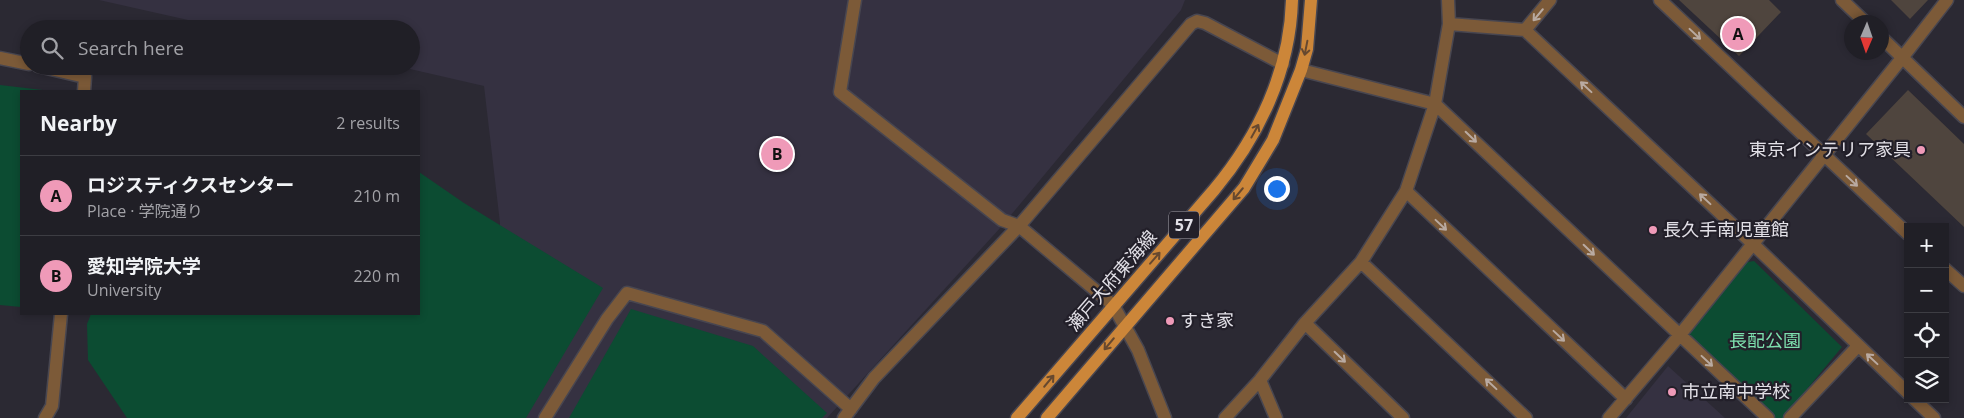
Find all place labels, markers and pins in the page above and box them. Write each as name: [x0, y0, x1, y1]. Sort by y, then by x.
pin: A: [1722, 15, 1754, 53]
pin: B: [761, 135, 793, 173]
place label: 東京インテリア家具: [1749, 137, 1911, 161]
marker: 東京インテリア家具: [1915, 144, 1927, 156]
place label: 長久手南児童館: [1663, 217, 1789, 241]
marker: 長久手南児童館: [1647, 224, 1659, 236]
place label: すき家: [1180, 308, 1234, 332]
marker: すき家: [1164, 315, 1176, 327]
place label: 市立南中学校: [1682, 379, 1790, 403]
marker: 市立南中学校: [1666, 386, 1678, 398]

